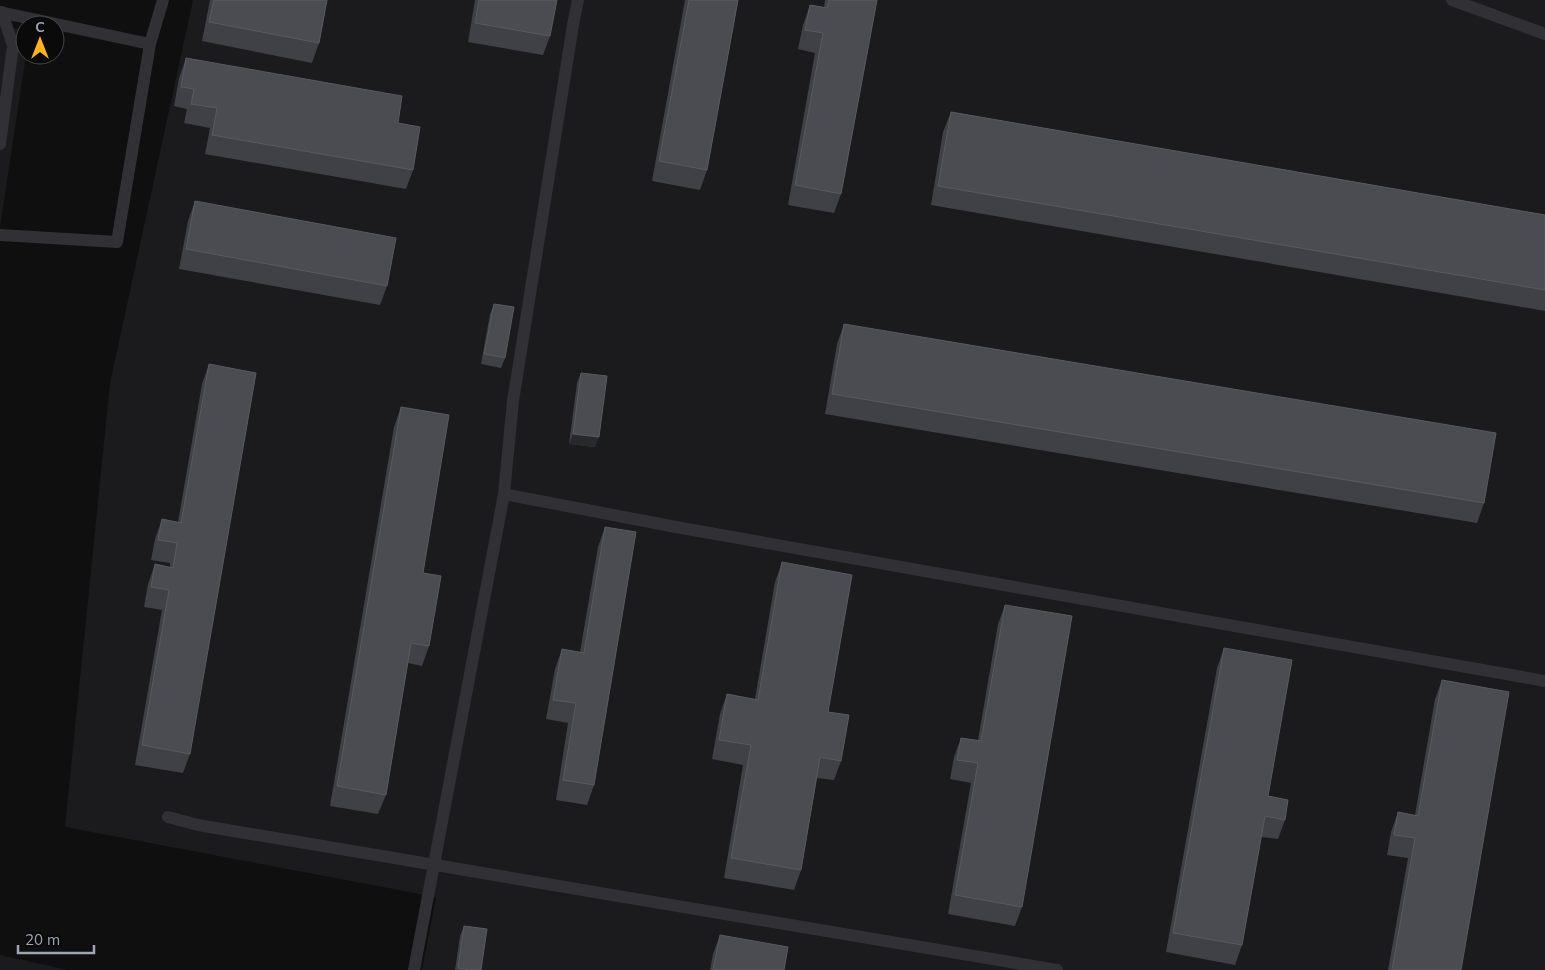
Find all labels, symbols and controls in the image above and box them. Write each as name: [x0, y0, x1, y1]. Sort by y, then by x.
north arrow: [15, 15, 65, 65]
text: С: [35, 18, 45, 36]
scale bar: [18, 922, 94, 954]
text: 20 m: [25, 930, 60, 949]

